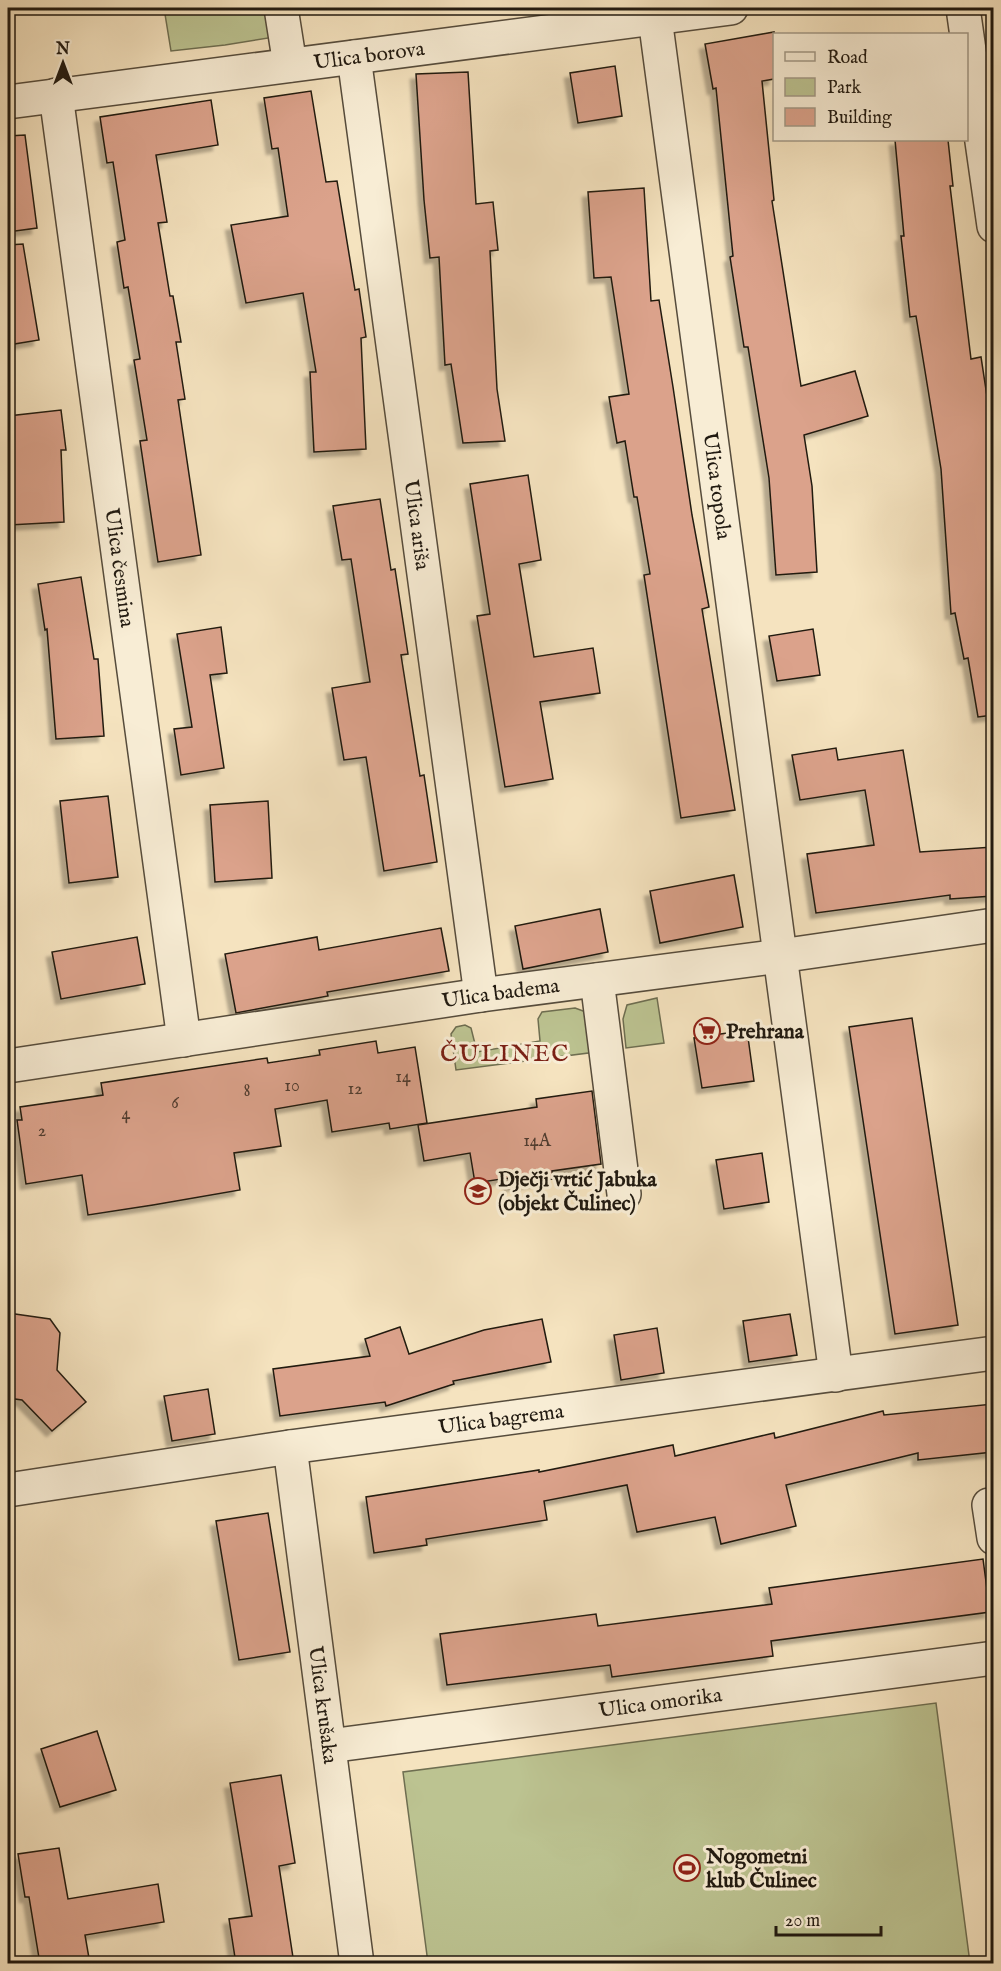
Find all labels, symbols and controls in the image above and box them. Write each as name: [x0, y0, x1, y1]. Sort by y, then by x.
north arrow: [33, 33, 93, 93]
legend: [773, 33, 968, 141]
street label: Ulica borova: [312, 36, 427, 77]
text: N: [55, 40, 70, 60]
text: Road: [827, 47, 868, 70]
text: Park: [827, 77, 862, 100]
text: Building: [827, 107, 892, 130]
street label: Ulica topola: [695, 431, 737, 542]
street label: Ulica ariša: [396, 478, 435, 573]
street label: Ulica česmina: [97, 507, 140, 630]
street label: Ulica badema: [440, 973, 562, 1016]
supermarket icon: Prehrana: [692, 1016, 722, 1046]
place label: Prehrana: [726, 1019, 805, 1046]
district label: ČULINEC: [440, 1039, 570, 1070]
house number: 14: [395, 1066, 411, 1089]
house number: 10: [284, 1075, 300, 1098]
house number: 12: [347, 1078, 363, 1101]
house number: 8: [243, 1080, 251, 1103]
house number: 6: [171, 1092, 179, 1115]
house number: 4: [122, 1103, 131, 1126]
house number: 2: [38, 1120, 46, 1143]
house number: 14A: [523, 1130, 552, 1153]
place label: Dječji vrtić Jabuka (objekt Čulinec): [498, 1167, 657, 1218]
school or university icon: Dječji vrtić Jabuka (objekt Čulinec): [463, 1176, 493, 1206]
street label: Ulica bagrema: [437, 1398, 566, 1442]
street label: Ulica krušaka: [301, 1645, 343, 1766]
street label: Ulica omorika: [597, 1682, 725, 1725]
place label: Nogometni klub Čulinec: [705, 1844, 817, 1895]
sports icon: Nogometni klub Čulinec: [672, 1853, 702, 1883]
scale bar: [776, 1899, 881, 1937]
text: 20 m: [785, 1910, 820, 1933]

